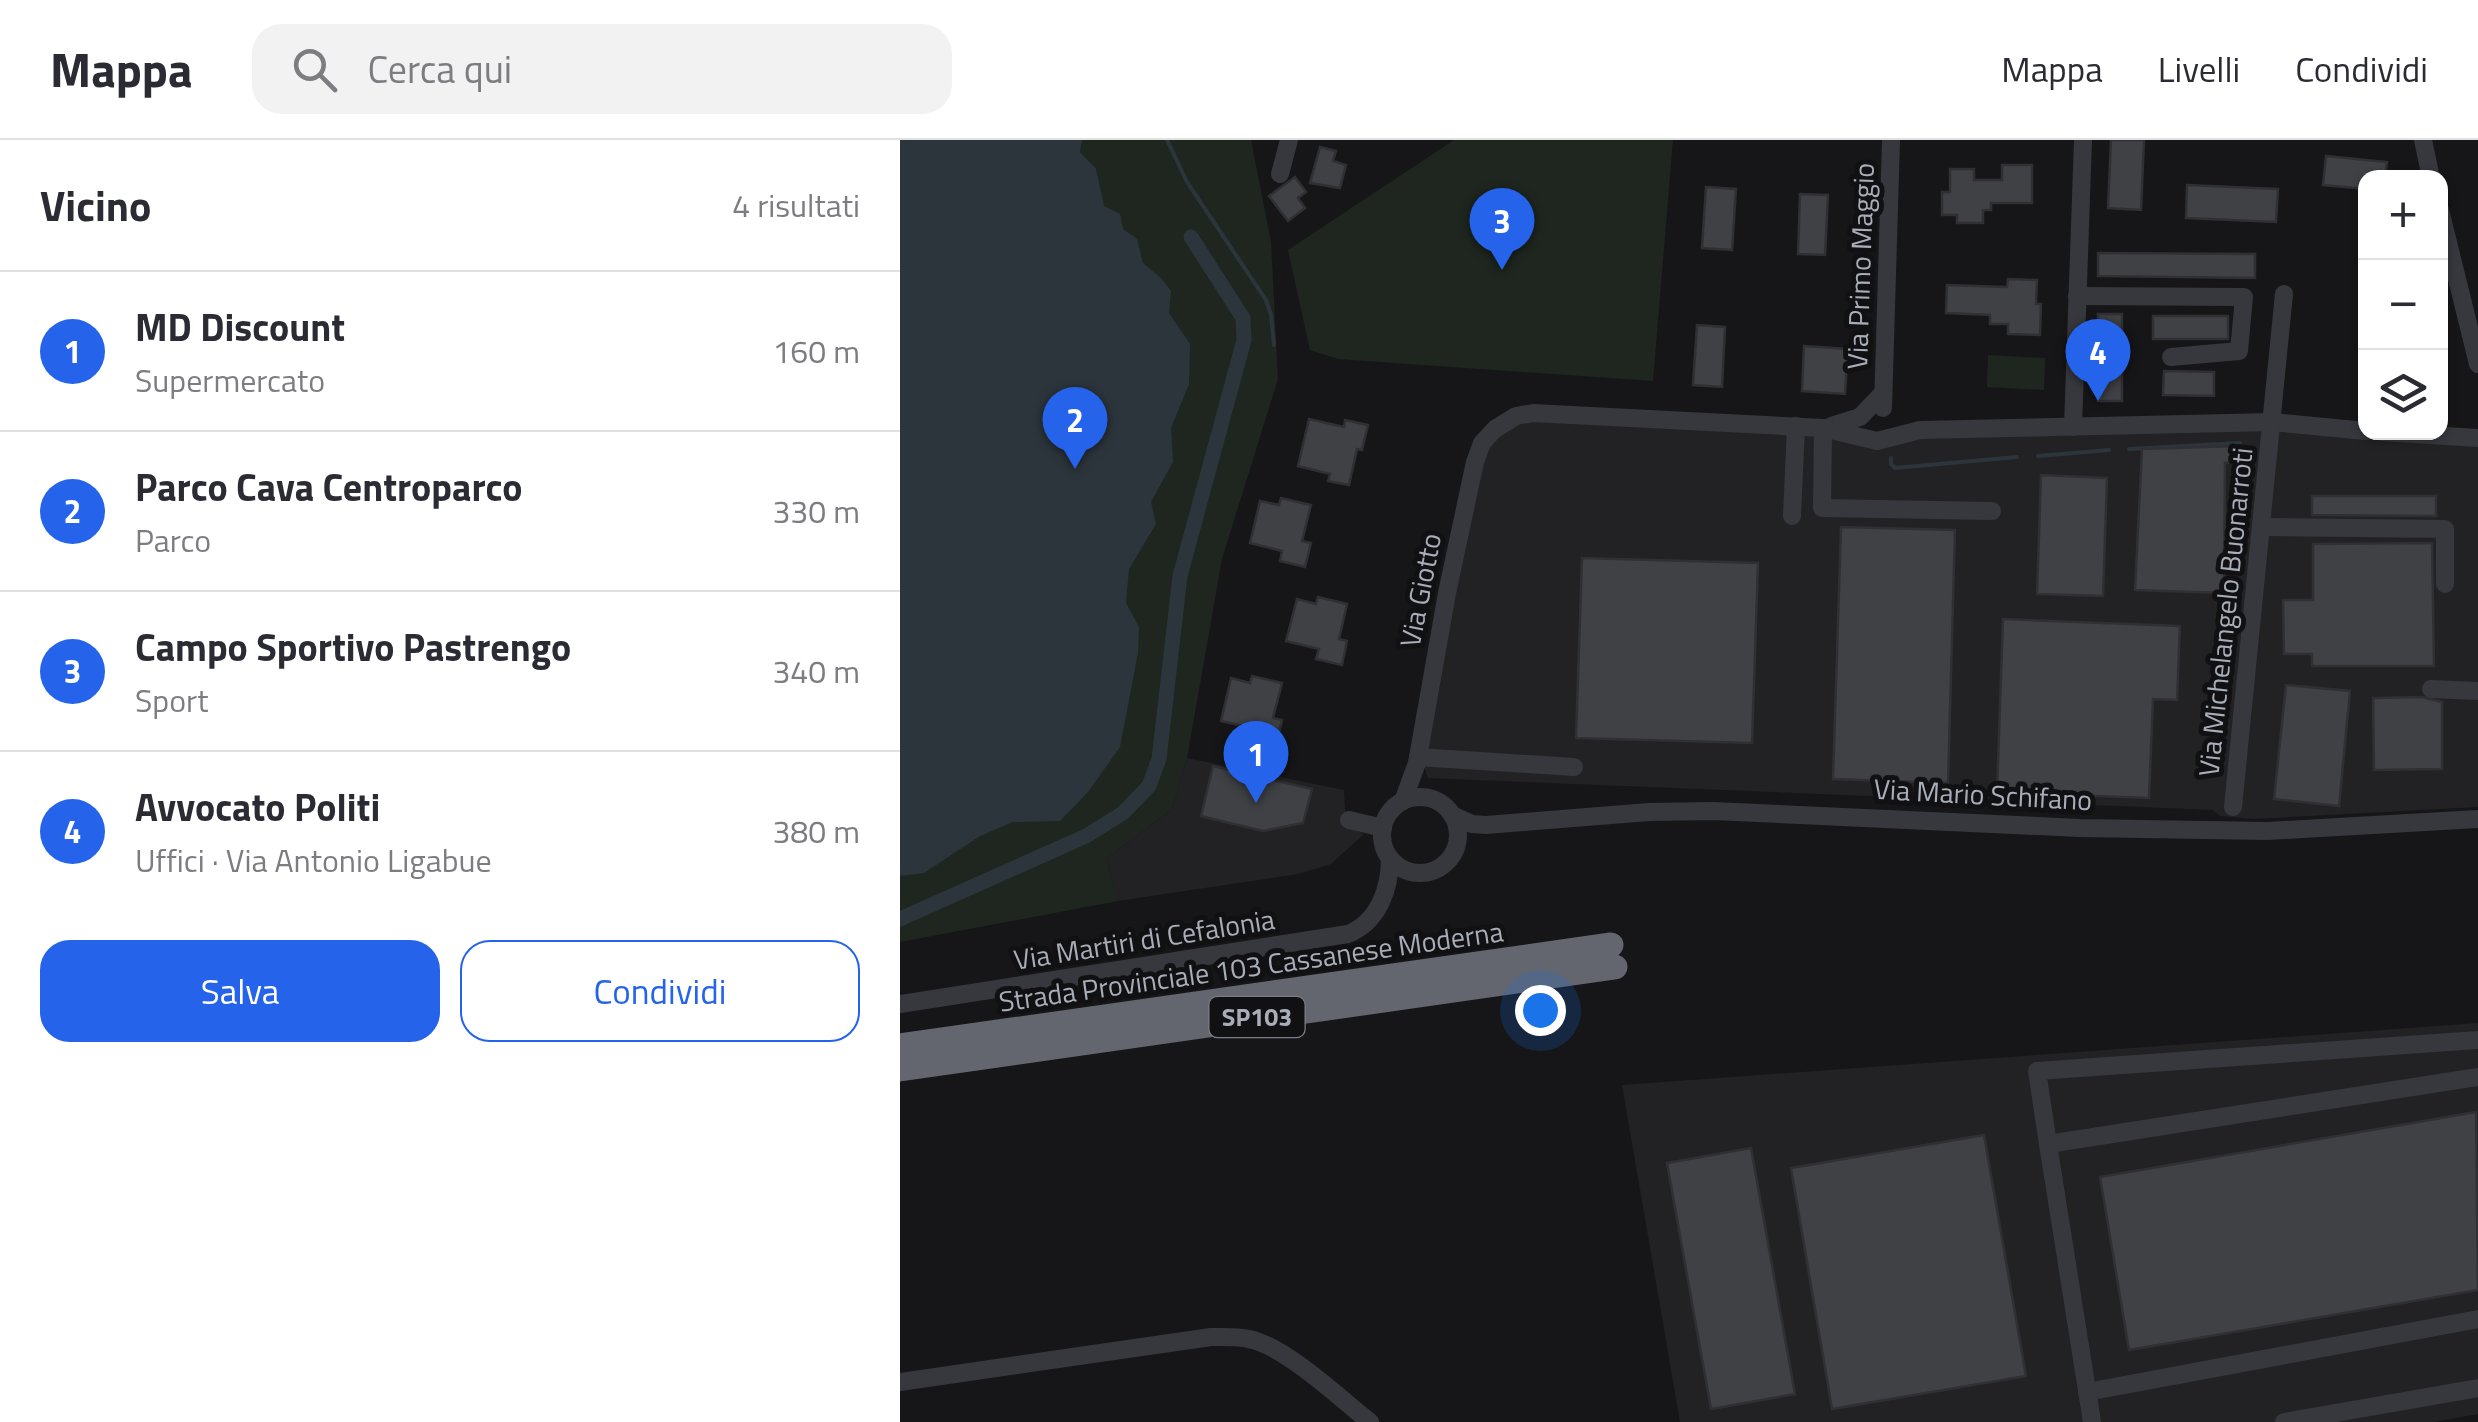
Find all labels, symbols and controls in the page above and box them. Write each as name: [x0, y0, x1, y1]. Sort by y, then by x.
search box: [252, 24, 952, 114]
text: Mappa: [50, 33, 192, 106]
text: Cerca qui: [367, 40, 512, 98]
icon: search: [287, 42, 342, 97]
text: Mappa: [2001, 42, 2103, 96]
text: Livelli: [2158, 42, 2240, 96]
text: Condividi: [2295, 42, 2428, 96]
street label: Via Primo Maggio: [1835, 162, 1885, 370]
map controls: [2358, 170, 2448, 440]
button: +: [2358, 170, 2448, 260]
text: Vicino: [40, 173, 151, 237]
text: 4 risultati: [732, 181, 860, 229]
pin: 3: [1470, 188, 1534, 270]
button: −: [2358, 260, 2448, 350]
text: MD Discount: [135, 298, 345, 356]
pin: 4: [2066, 318, 2130, 401]
text: 1: [64, 327, 81, 375]
text: 160 m: [772, 327, 860, 375]
button: layers: [2358, 350, 2448, 440]
text: Supermercato: [135, 356, 325, 404]
pin: 2: [1042, 386, 1108, 469]
street label: Via Michelangelo Buonarroti: [2186, 445, 2264, 779]
text: Parco Cava Centroparco: [135, 458, 523, 516]
text: 2: [64, 487, 81, 535]
text: 330 m: [772, 487, 860, 535]
text: Parco: [135, 516, 211, 564]
street label: Via Giotto: [1388, 529, 1452, 651]
text: Campo Sportivo Pastrengo: [135, 618, 571, 676]
text: 3: [64, 647, 81, 695]
text: 340 m: [772, 647, 860, 695]
text: Sport: [135, 676, 208, 724]
pin: 1: [1224, 720, 1288, 803]
street label: Via Mario Schifano: [1873, 767, 2093, 821]
text: Avvocato Politi: [135, 778, 380, 836]
text: 4: [64, 807, 81, 855]
text: 380 m: [772, 807, 860, 855]
text: Uffici · Via Antonio Ligabue: [135, 836, 492, 884]
street label: Via Martiri di Cefalonia: [1010, 897, 1278, 981]
street label: Strada Provinciale 103 Cassanese Moderna: [996, 909, 1506, 1023]
button: Salva: [40, 940, 440, 1042]
button: Condividi: [460, 940, 860, 1042]
your location: [1515, 985, 1566, 1036]
road number: SP103: [1210, 997, 1304, 1037]

